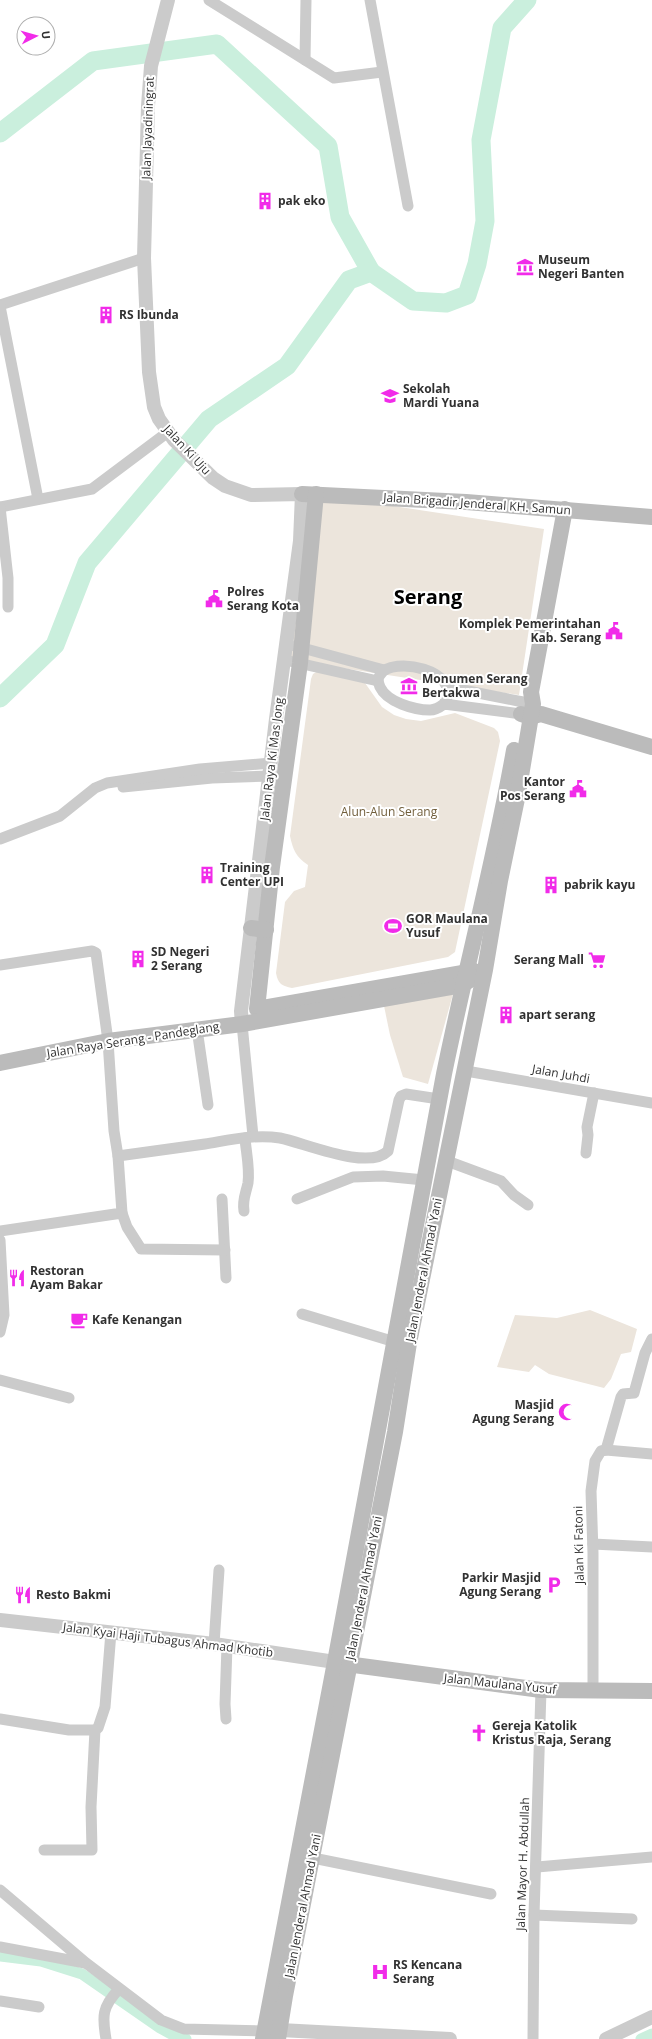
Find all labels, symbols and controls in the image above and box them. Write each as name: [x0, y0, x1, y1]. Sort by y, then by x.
north arrow: [16, 16, 56, 56]
text: U: [39, 30, 54, 40]
street label: Jalan Jayadiningrat: [137, 76, 158, 181]
building icon: pak eko: [255, 191, 275, 211]
place label: pak eko: [278, 192, 325, 209]
place label: Museum Negeri Banten: [538, 251, 624, 282]
museum icon: Museum Negeri Banten: [515, 257, 535, 277]
building icon: RS Ibunda: [96, 305, 116, 325]
place label: RS Ibunda: [119, 306, 179, 323]
place label: Sekolah Mardi Yuana: [403, 380, 479, 411]
school or university icon: Sekolah Mardi Yuana: [380, 386, 400, 406]
street label: Jalan Ki Uju: [159, 420, 215, 478]
street label: Jalan Brigadir Jenderal KH. Samun: [382, 488, 571, 519]
place label: Polres Serang Kota: [227, 583, 299, 614]
district label: Serang: [394, 583, 463, 610]
public building icon: Polres Serang Kota: [204, 589, 224, 609]
place label: Komplek Pemerintahan Kab. Serang: [459, 615, 601, 646]
public building icon: Komplek Pemerintahan Kab. Serang: [604, 621, 624, 641]
place label: Monumen Serang Bertakwa: [422, 670, 528, 701]
museum icon: Monumen Serang Bertakwa: [399, 676, 419, 696]
street label: Jalan Raya Ki Mas Jong: [255, 696, 288, 823]
place label: Kantor Pos Serang: [500, 773, 566, 804]
public building icon: Kantor Pos Serang: [568, 779, 588, 799]
park label: Alun-Alun Serang: [341, 803, 438, 820]
place label: Training Center UPI: [220, 859, 284, 890]
building icon: Training Center UPI: [197, 865, 217, 885]
building icon: pabrik kayu: [541, 875, 561, 895]
place label: pabrik kayu: [564, 876, 636, 893]
place label: GOR Maulana Yusuf: [406, 910, 488, 941]
sports icon: GOR Maulana Yusuf: [383, 916, 403, 936]
place label: SD Negeri 2 Serang: [151, 943, 209, 974]
building icon: SD Negeri 2 Serang: [128, 949, 148, 969]
supermarket icon: Serang Mall: [587, 950, 607, 970]
place label: Serang Mall: [514, 951, 584, 968]
building icon: apart serang: [496, 1005, 516, 1025]
place label: apart serang: [519, 1006, 596, 1023]
street label: Jalan Raya Serang - Pandeglang: [45, 1017, 221, 1062]
street label: Jalan Juhdi: [530, 1060, 591, 1087]
street label: Jalan Jenderal Ahmad Yani: [401, 1197, 446, 1344]
place label: Restoran Ayam Bakar: [30, 1262, 103, 1293]
restaurant icon: Restoran Ayam Bakar: [7, 1268, 27, 1288]
cafe icon: Kafe Kenangan: [69, 1310, 89, 1330]
place label: Kafe Kenangan: [92, 1311, 182, 1328]
place label: Masjid Agung Serang: [472, 1396, 554, 1427]
mosque icon: Masjid Agung Serang: [557, 1402, 577, 1422]
street label: Jalan Ki Fatoni: [569, 1506, 588, 1585]
street label: Jalan Jenderal Ahmad Yani: [341, 1515, 386, 1662]
place label: Parkir Masjid Agung Serang: [459, 1569, 541, 1600]
parking icon: Parkir Masjid Agung Serang: [544, 1575, 564, 1595]
restaurant icon: Resto Bakmi: [13, 1585, 33, 1605]
place label: Resto Bakmi: [36, 1586, 111, 1603]
street label: Jalan Kyai Haji Tubagus Ahmad Khotib: [61, 1618, 274, 1661]
street label: Jalan Maulana Yusuf: [442, 1669, 558, 1698]
place label: Gereja Katolik Kristus Raja, Serang: [492, 1717, 611, 1748]
church icon: Gereja Katolik Kristus Raja, Serang: [469, 1723, 489, 1743]
street label: Jalan Mayor H. Abdullah: [512, 1797, 533, 1932]
street label: Jalan Jenderal Ahmad Yani: [280, 1833, 325, 1980]
place label: RS Kencana Serang: [393, 1956, 462, 1987]
hospital icon: RS Kencana Serang: [370, 1962, 390, 1982]

